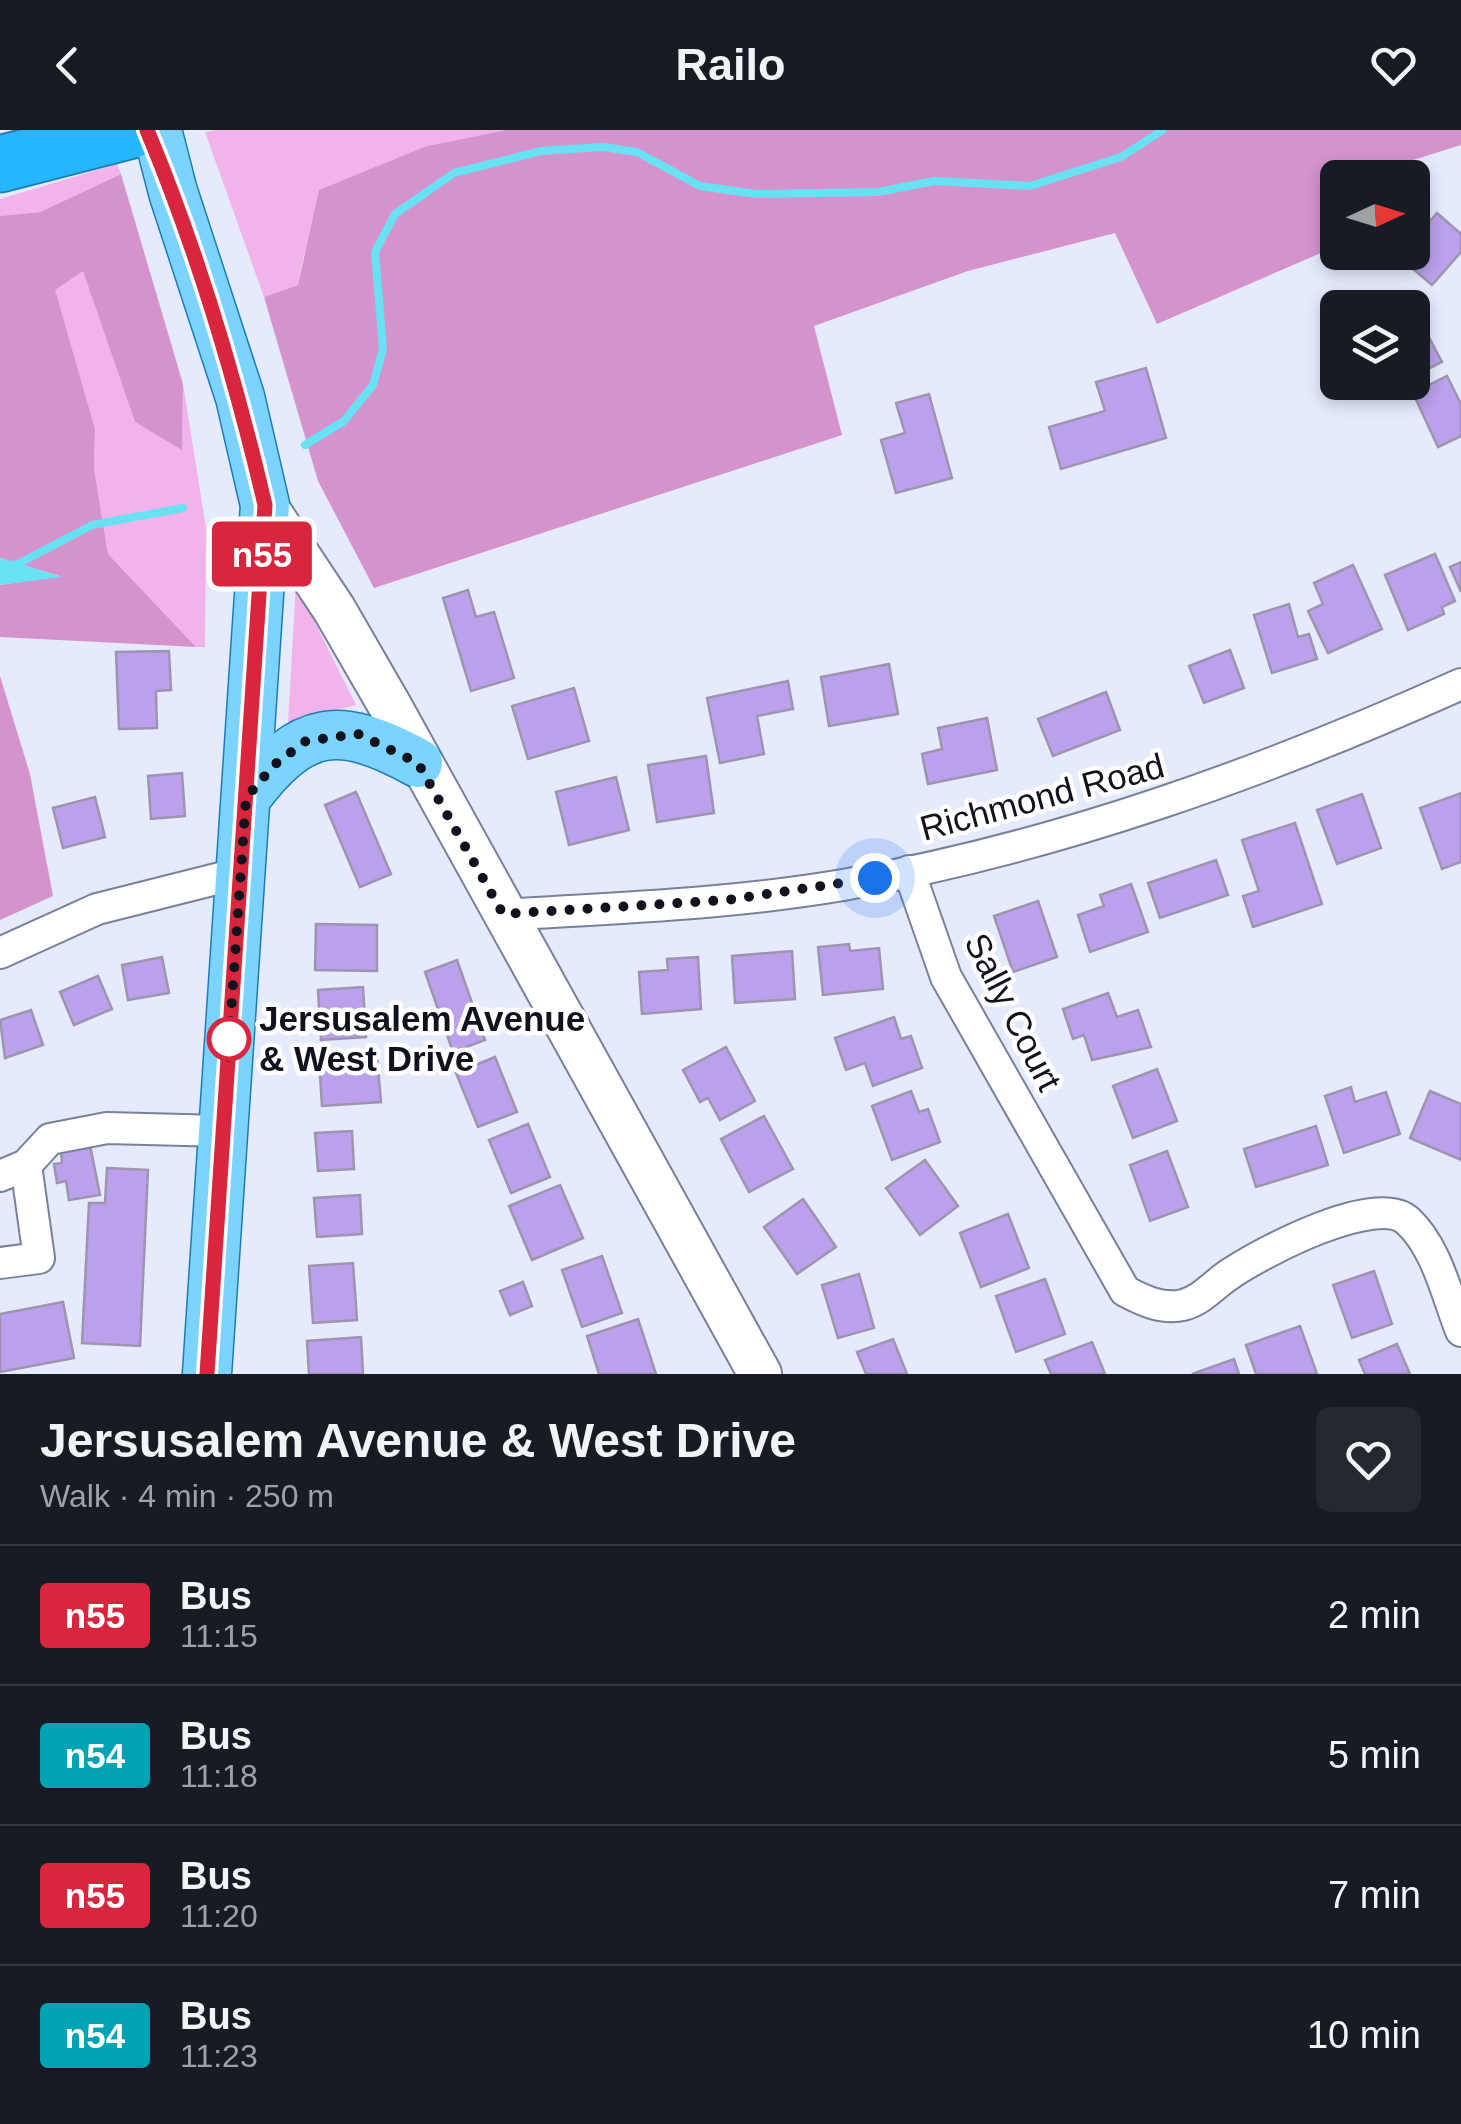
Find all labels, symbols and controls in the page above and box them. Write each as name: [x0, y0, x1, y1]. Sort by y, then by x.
icon: back: [40, 38, 95, 93]
icon: heart: [1366, 38, 1421, 93]
text: Railo: [675, 39, 786, 90]
north arrow: [1320, 160, 1430, 270]
map controls: [1320, 160, 1430, 400]
button: layers: [1320, 290, 1430, 400]
line badge: n55: [204, 522, 320, 586]
text: n55: [232, 535, 292, 574]
street label: Richmond Road: [916, 745, 1168, 848]
your location: [850, 853, 900, 903]
street label: Sally Court: [957, 927, 1070, 1097]
place label: Jersusalem Avenue & West Drive: [259, 999, 585, 1078]
marker: Jersusalem Avenue & West Drive: [208, 1018, 250, 1060]
button: heart: [1316, 1407, 1421, 1512]
text: Jersusalem Avenue & West Drive: [40, 1414, 796, 1467]
text: Walk · 4 min · 250 m: [40, 1478, 334, 1514]
text: Bus: [180, 1575, 252, 1617]
text: 2 min: [1328, 1594, 1421, 1636]
text: n55: [65, 1596, 125, 1635]
text: 11:15: [180, 1618, 258, 1654]
text: Bus: [180, 1715, 252, 1757]
text: 5 min: [1328, 1734, 1421, 1776]
text: n54: [65, 1736, 125, 1775]
text: 11:18: [180, 1758, 258, 1794]
text: Bus: [180, 1855, 252, 1897]
text: 7 min: [1328, 1874, 1421, 1916]
text: n55: [65, 1876, 125, 1915]
text: 11:20: [180, 1898, 258, 1934]
text: Bus: [180, 1995, 252, 2037]
text: 10 min: [1307, 2014, 1421, 2056]
text: n54: [65, 2016, 125, 2055]
text: 11:23: [180, 2038, 258, 2074]

